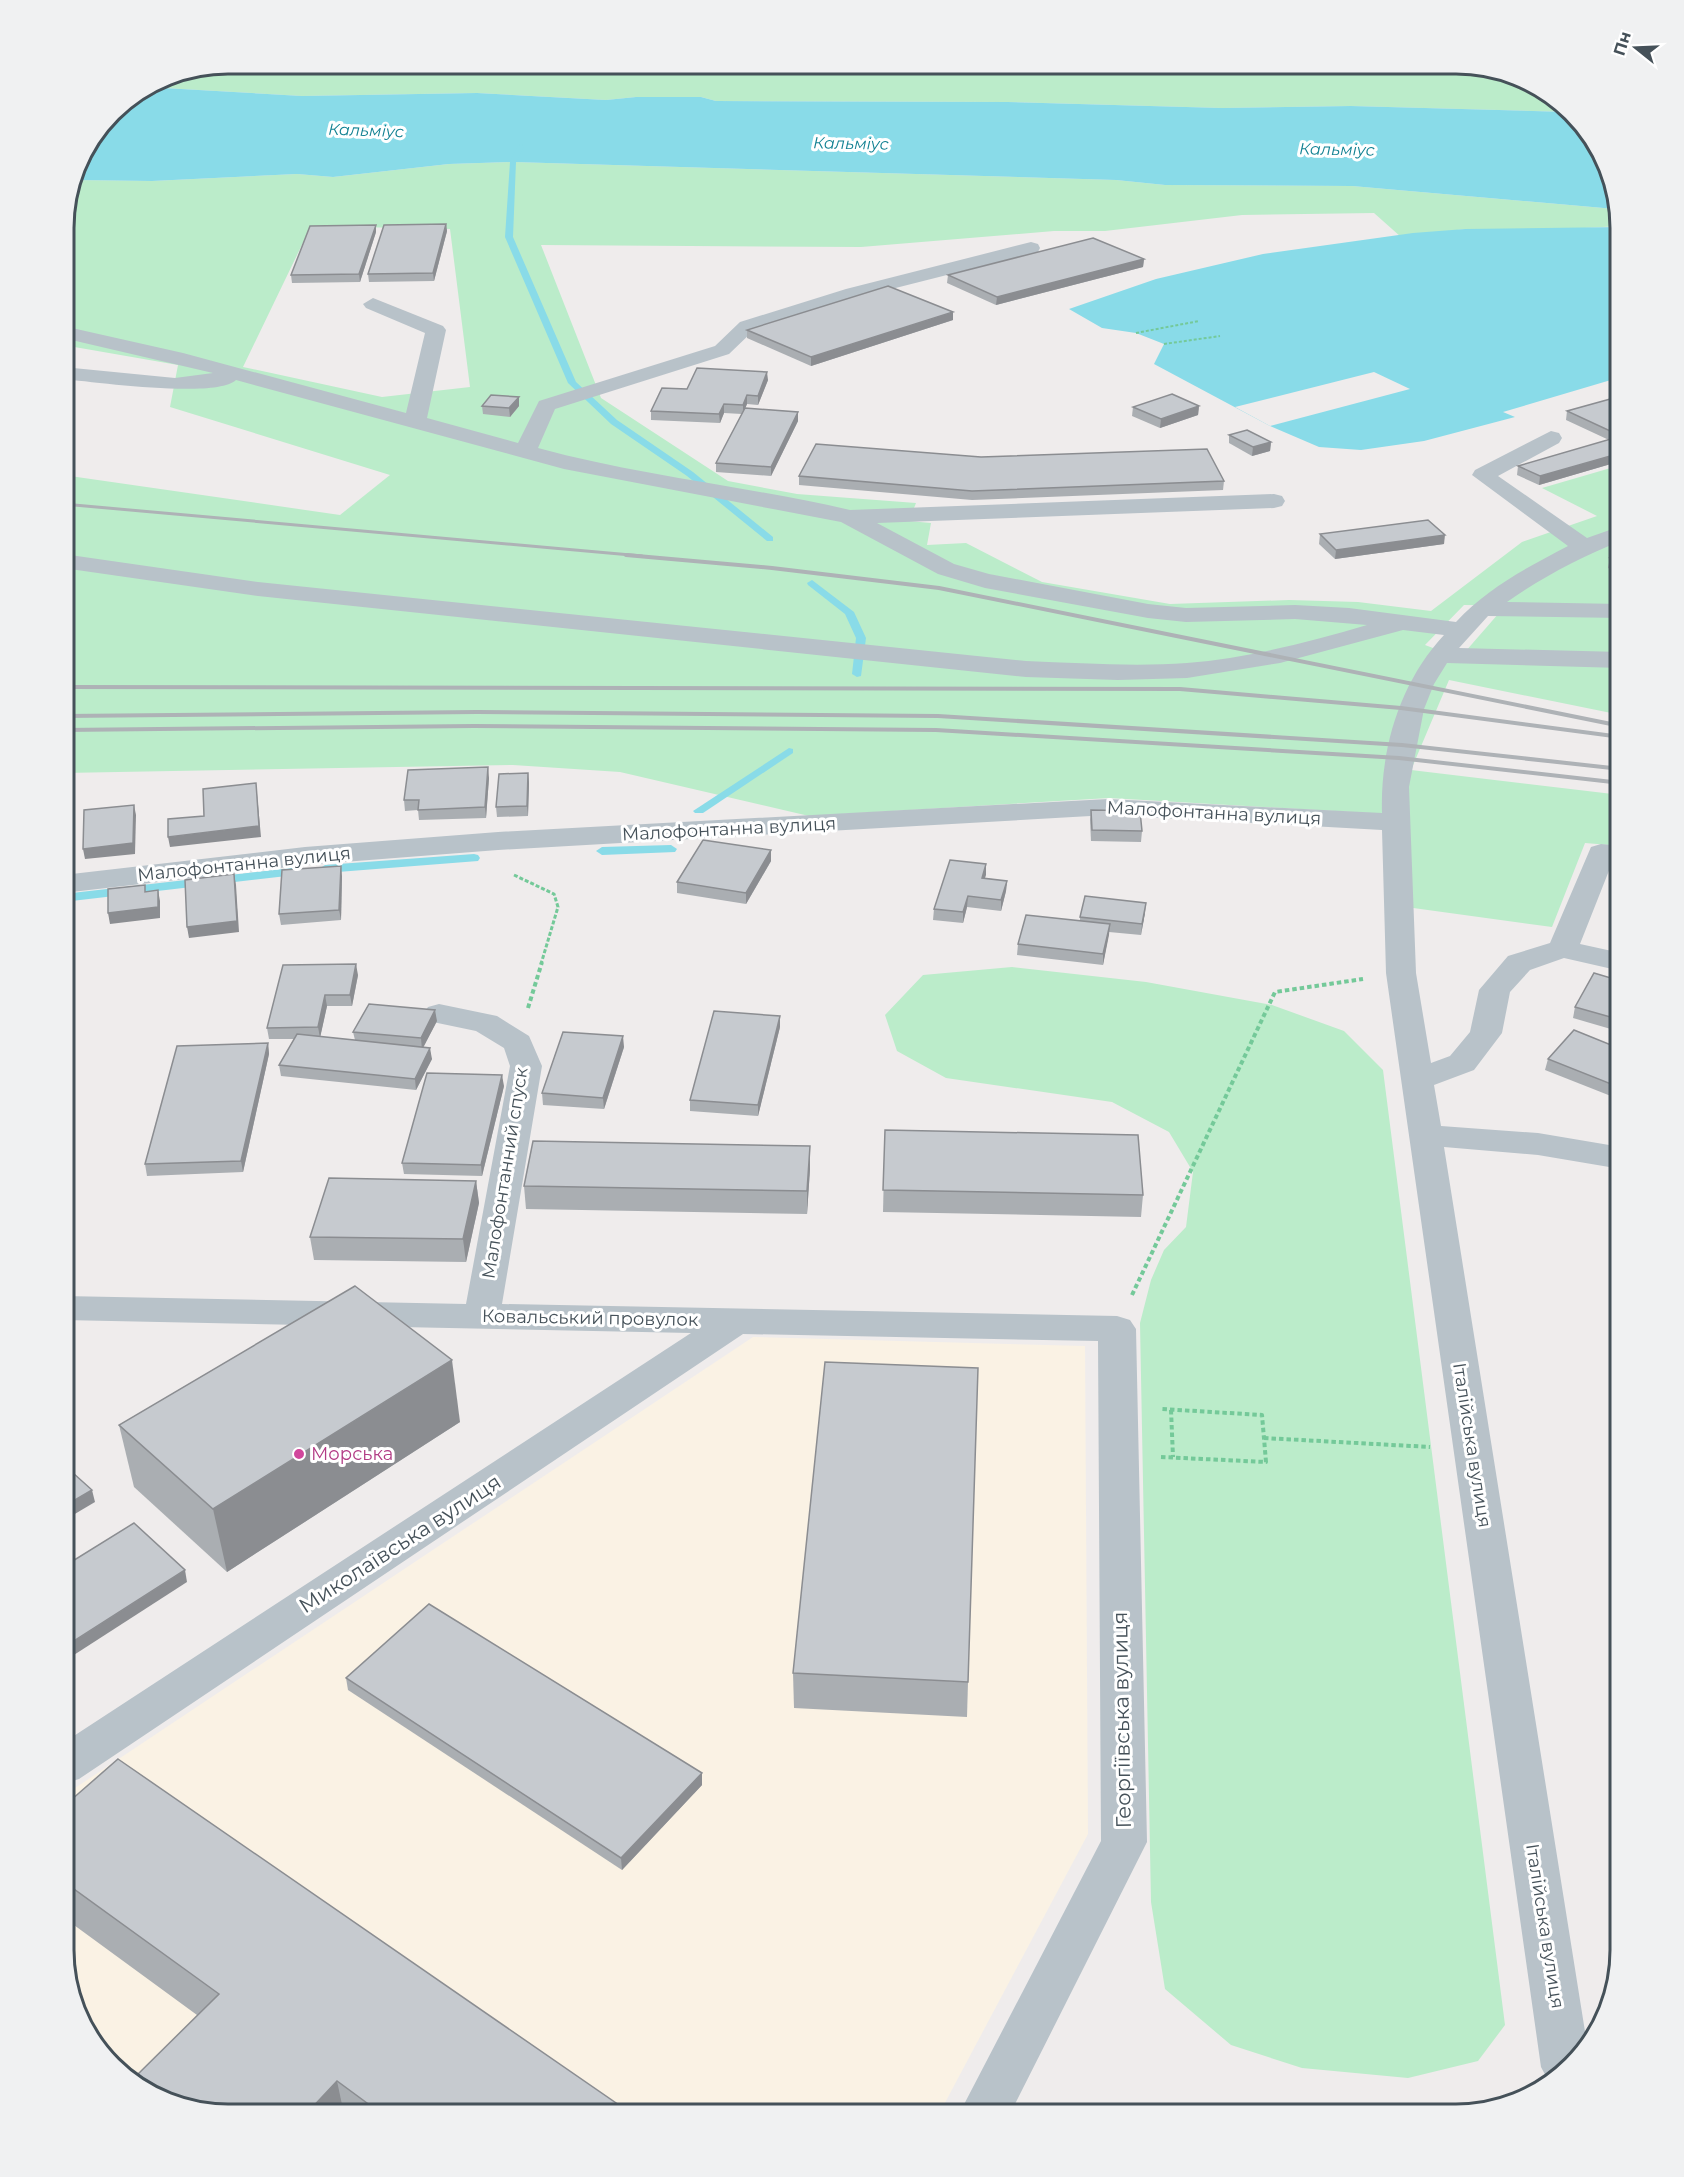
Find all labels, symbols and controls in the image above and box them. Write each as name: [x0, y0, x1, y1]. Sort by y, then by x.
north arrow: [1606, 18, 1666, 78]
text: Пн: [1609, 29, 1635, 58]
water label: Кальміус: [328, 120, 405, 141]
water label: Кальміус: [813, 133, 890, 154]
water label: Кальміус: [1299, 139, 1376, 160]
street label: Малофонтанна вулиця: [1106, 796, 1322, 830]
street label: Малофонтанна вулиця: [621, 812, 837, 846]
street label: Малофонтанна вулиця: [136, 842, 352, 886]
street label: Малофонтанний спуск: [477, 1065, 533, 1280]
street label: Ковальський провулок: [482, 1305, 699, 1331]
street label: Італійська вулиця: [1448, 1361, 1496, 1529]
place label: Морська: [311, 1443, 393, 1465]
marker: Морська: [292, 1447, 306, 1461]
street label: Миколаївська вулиця: [294, 1469, 505, 1618]
street label: Георгіївська вулиця: [1107, 1612, 1136, 1828]
street label: Італійська вулиця: [1521, 1842, 1569, 2010]

